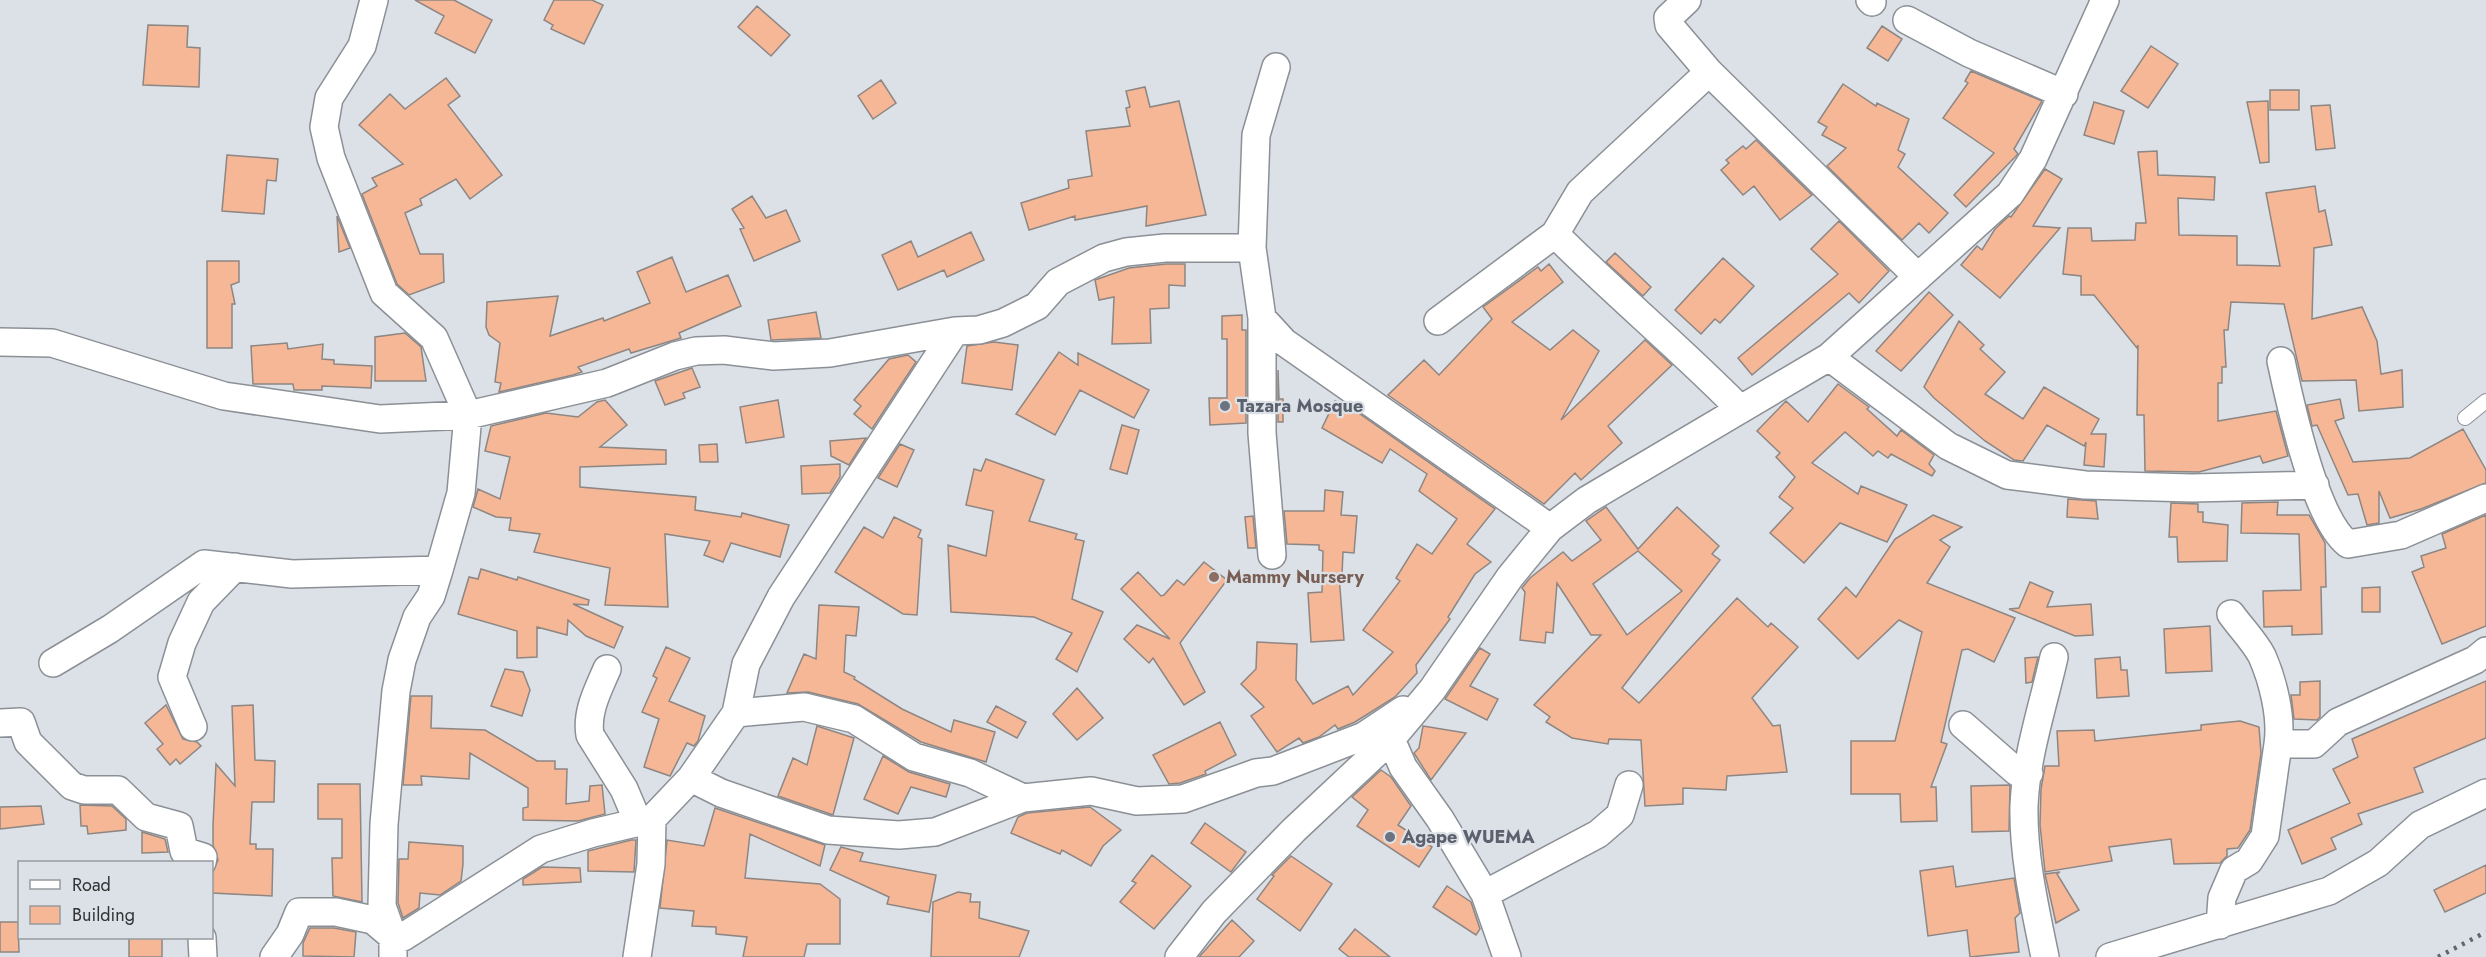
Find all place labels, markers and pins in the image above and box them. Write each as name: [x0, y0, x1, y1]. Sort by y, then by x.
place label: Tazara Mosque: [1237, 393, 1363, 419]
marker: Tazara Mosque: [1218, 399, 1232, 413]
place label: Mammy Nursery: [1226, 564, 1364, 590]
marker: Mammy Nursery: [1207, 570, 1221, 584]
place label: Agape WUEMA: [1401, 824, 1535, 850]
marker: Agape WUEMA: [1383, 830, 1397, 844]

